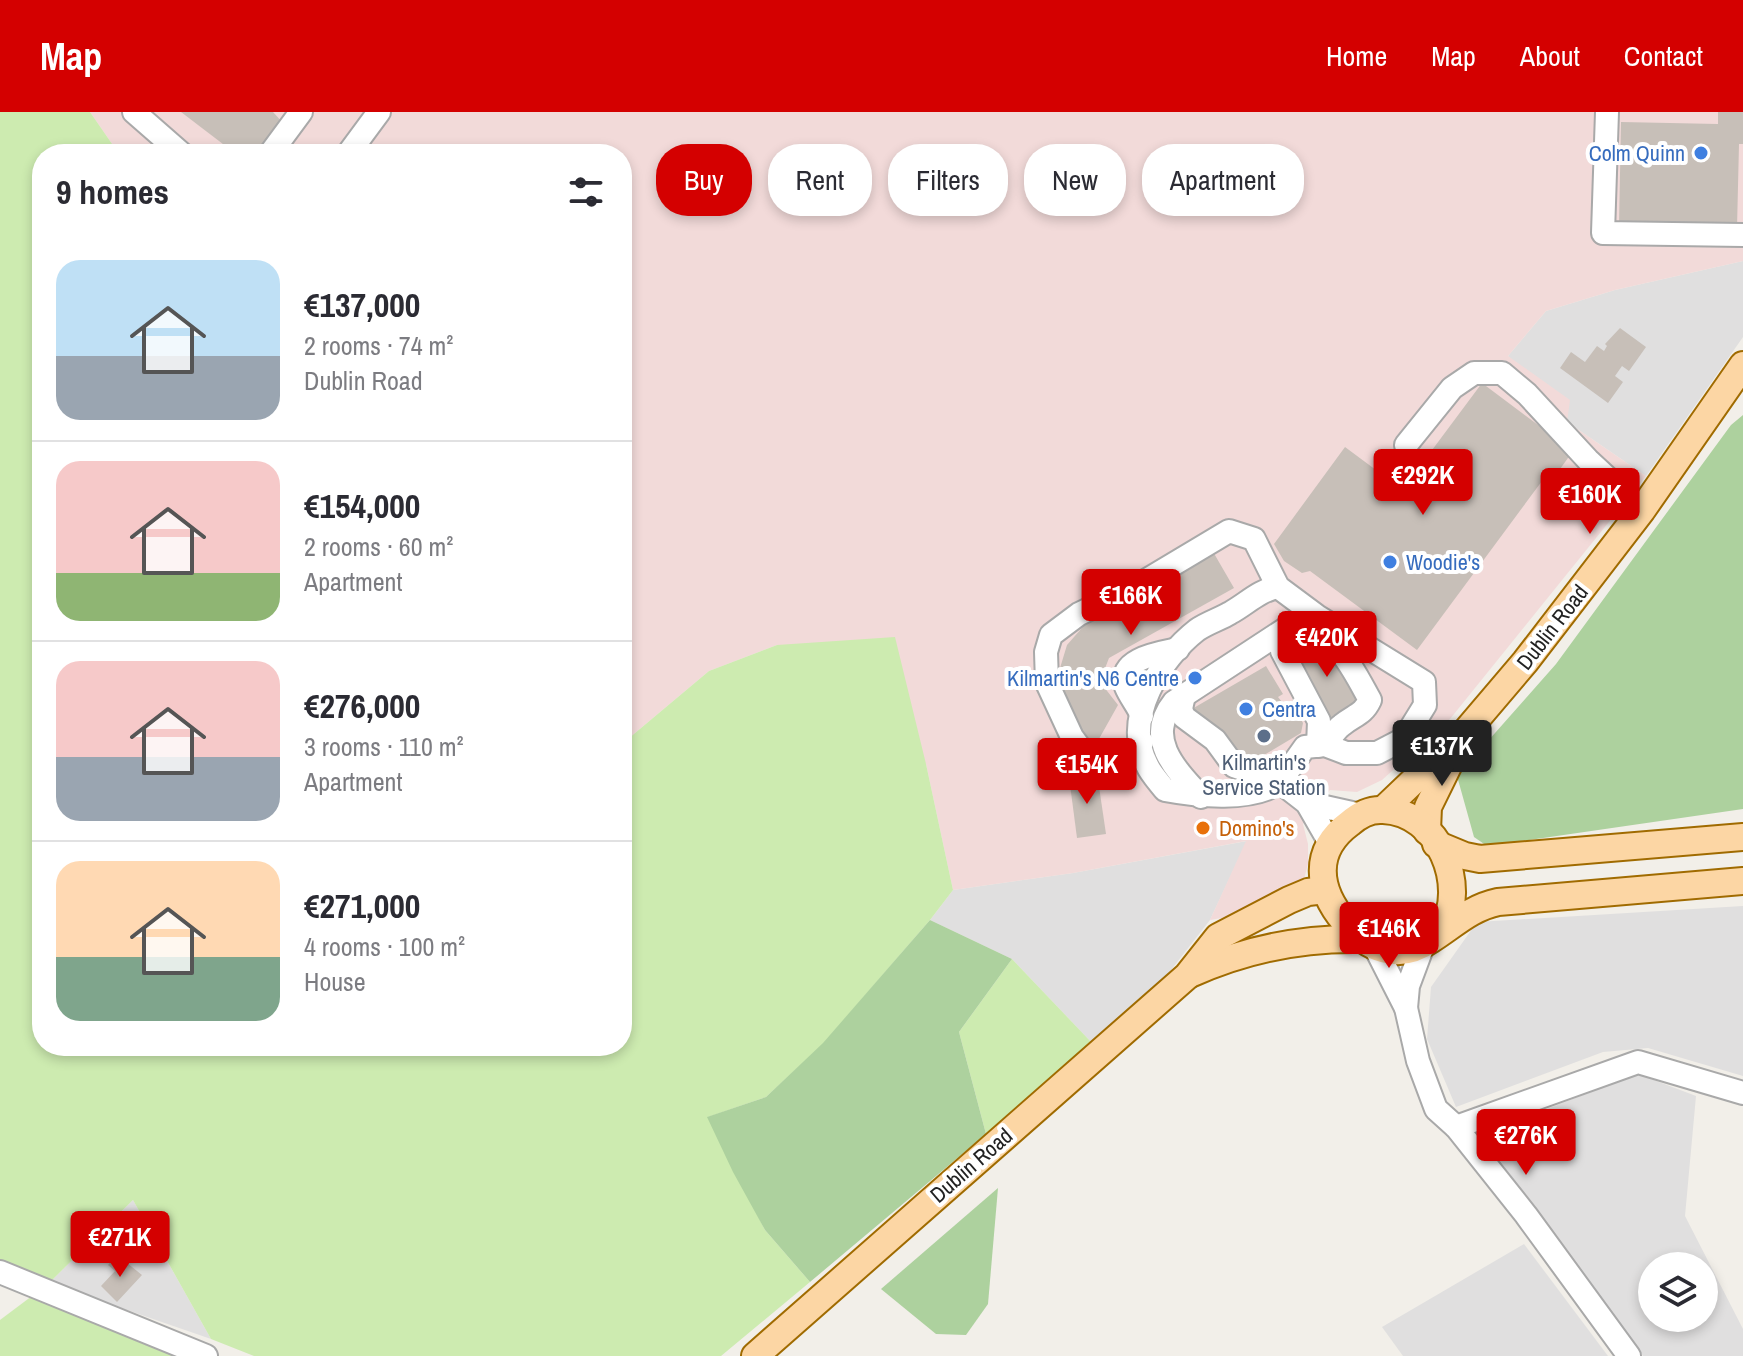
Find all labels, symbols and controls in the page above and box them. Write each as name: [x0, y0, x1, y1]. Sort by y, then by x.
text: Map: [40, 31, 102, 82]
text: Home: [1326, 37, 1387, 75]
text: Map: [1431, 37, 1476, 75]
text: About: [1520, 37, 1580, 75]
text: Contact: [1624, 37, 1703, 75]
place label: Colm Quinn: [1589, 138, 1685, 168]
chip: Buy: [656, 144, 752, 216]
chip: Rent: [768, 144, 872, 216]
chip: Filters: [888, 144, 1008, 216]
chip: New: [1024, 144, 1126, 216]
chip: Apartment: [1142, 144, 1304, 216]
marker: Colm Quinn: [1692, 144, 1710, 162]
text: 9 homes: [56, 169, 169, 215]
icon: filters: [564, 170, 608, 214]
text: €137,000: [304, 282, 420, 328]
icon: home: [120, 292, 216, 388]
text: 2 rooms · 74 m²: [304, 328, 453, 363]
text: Dublin Road: [304, 363, 423, 398]
pin: €292K: [1367, 449, 1479, 517]
text: €292K: [1392, 457, 1454, 492]
pin: €160K: [1534, 468, 1646, 536]
text: €160K: [1559, 476, 1621, 511]
text: €154,000: [304, 483, 420, 529]
icon: home: [120, 493, 216, 589]
text: 2 rooms · 60 m²: [304, 529, 453, 564]
place label: Woodie's: [1406, 547, 1480, 577]
marker: Woodie's: [1381, 553, 1399, 571]
text: Apartment: [304, 564, 402, 599]
pin: €166K: [1075, 569, 1187, 637]
text: €166K: [1100, 577, 1162, 612]
street label: Dublin Road: [1509, 578, 1595, 676]
pin: €420K: [1271, 611, 1383, 679]
text: €420K: [1296, 619, 1358, 654]
place label: Kilmartin's N6 Centre: [1007, 663, 1179, 693]
marker: Kilmartin's N6 Centre: [1186, 669, 1204, 687]
text: €276,000: [304, 683, 420, 729]
icon: home: [120, 693, 216, 789]
place label: Centra: [1262, 694, 1316, 724]
marker: Centra: [1237, 700, 1255, 718]
pin: €137K: [1386, 720, 1498, 788]
marker: Kilmartin's Service Station: [1255, 727, 1273, 745]
text: €137K: [1411, 728, 1473, 763]
text: 3 rooms · 110 m²: [304, 729, 464, 764]
pin: €154K: [1031, 738, 1143, 806]
text: €154K: [1056, 746, 1118, 781]
place label: Kilmartin's Service Station: [1202, 747, 1326, 802]
text: Apartment: [304, 764, 402, 799]
place label: Domino's: [1219, 813, 1295, 843]
marker: Domino's: [1194, 819, 1212, 837]
text: €271,000: [304, 883, 420, 929]
icon: home: [120, 893, 216, 989]
pin: €146K: [1333, 902, 1445, 970]
text: €146K: [1358, 910, 1420, 945]
text: 4 rooms · 100 m²: [304, 929, 465, 964]
text: House: [304, 964, 366, 999]
pin: €276K: [1470, 1109, 1582, 1177]
text: €276K: [1495, 1117, 1557, 1152]
street label: Dublin Road: [923, 1121, 1019, 1209]
pin: €271K: [64, 1211, 176, 1279]
text: €271K: [89, 1219, 151, 1254]
map controls: [1638, 1252, 1718, 1332]
button: layers: [1638, 1252, 1718, 1332]

